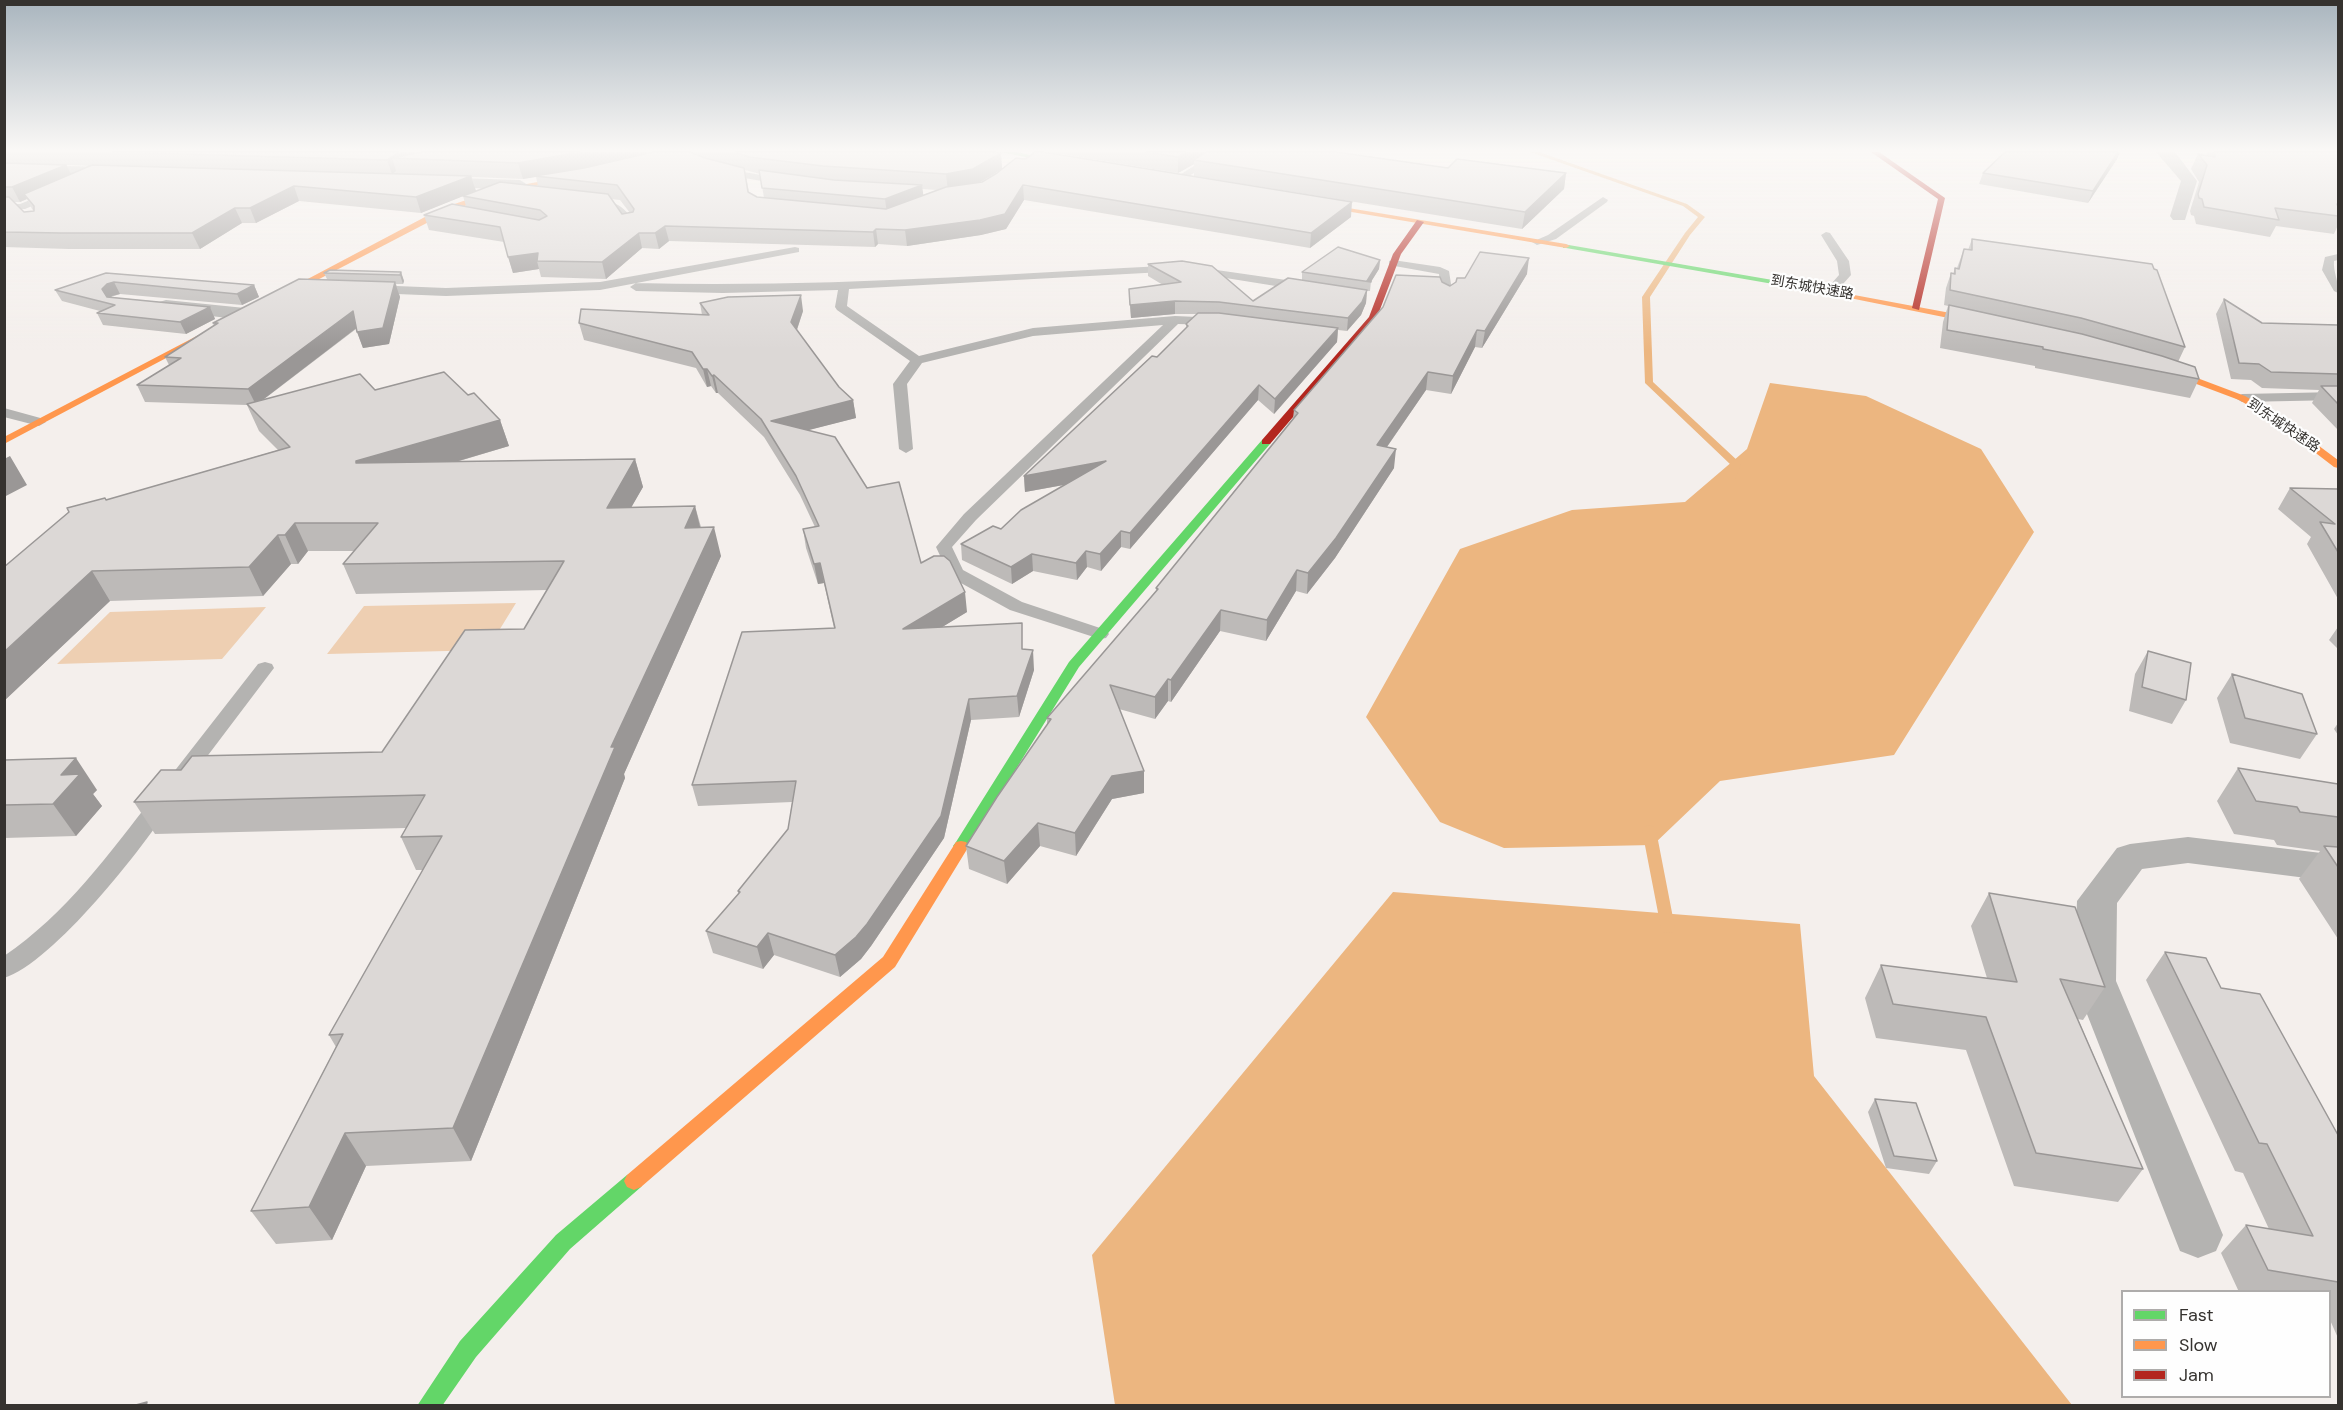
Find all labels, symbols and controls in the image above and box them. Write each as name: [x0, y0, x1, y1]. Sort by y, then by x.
street label: 到东城快速路: [1769, 272, 1855, 304]
street label: 到东城快速路: [2243, 396, 2323, 456]
legend: [2121, 1290, 2331, 1398]
text: Fast: [2179, 1303, 2214, 1327]
text: Slow: [2179, 1333, 2218, 1357]
text: Jam: [2179, 1363, 2214, 1387]

